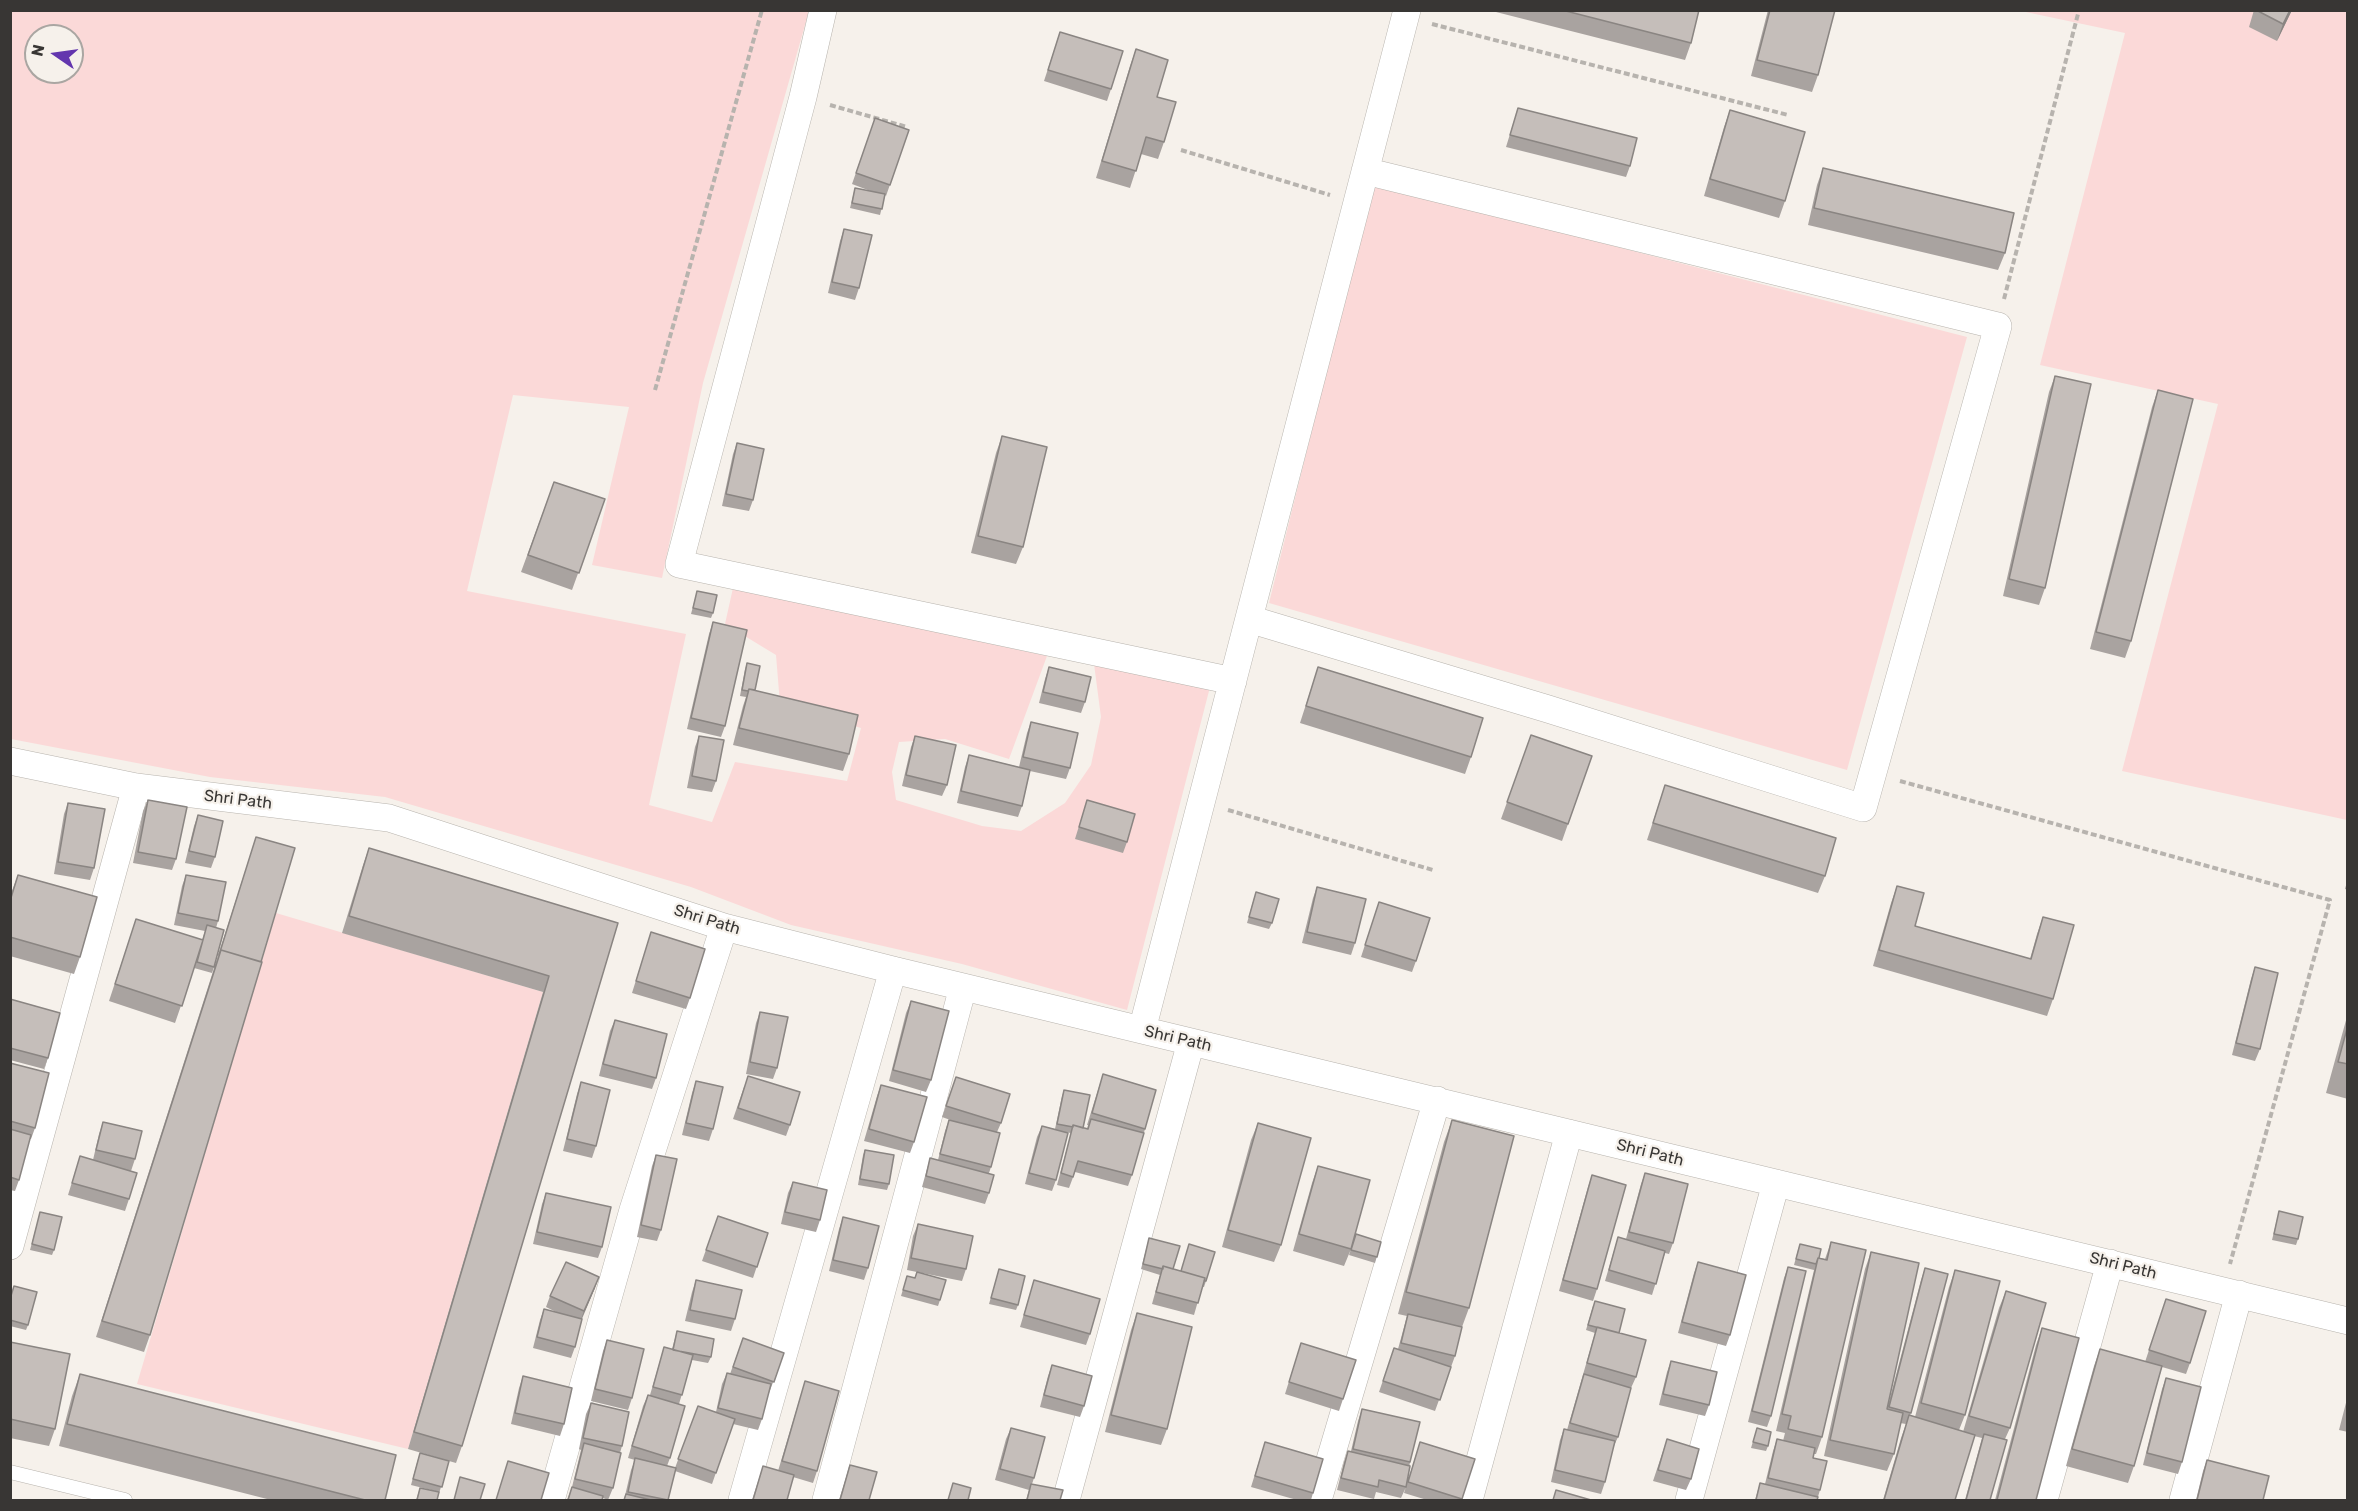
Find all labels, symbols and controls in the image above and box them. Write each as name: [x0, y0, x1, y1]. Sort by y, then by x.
north arrow: [24, 24, 84, 84]
text: N: [27, 43, 48, 58]
street label: Shri Path: [203, 786, 273, 814]
street label: Shri Path: [671, 901, 743, 939]
street label: Shri Path: [1142, 1022, 1214, 1056]
street label: Shri Path: [1614, 1135, 1686, 1171]
street label: Shri Path: [2087, 1248, 2159, 1284]

